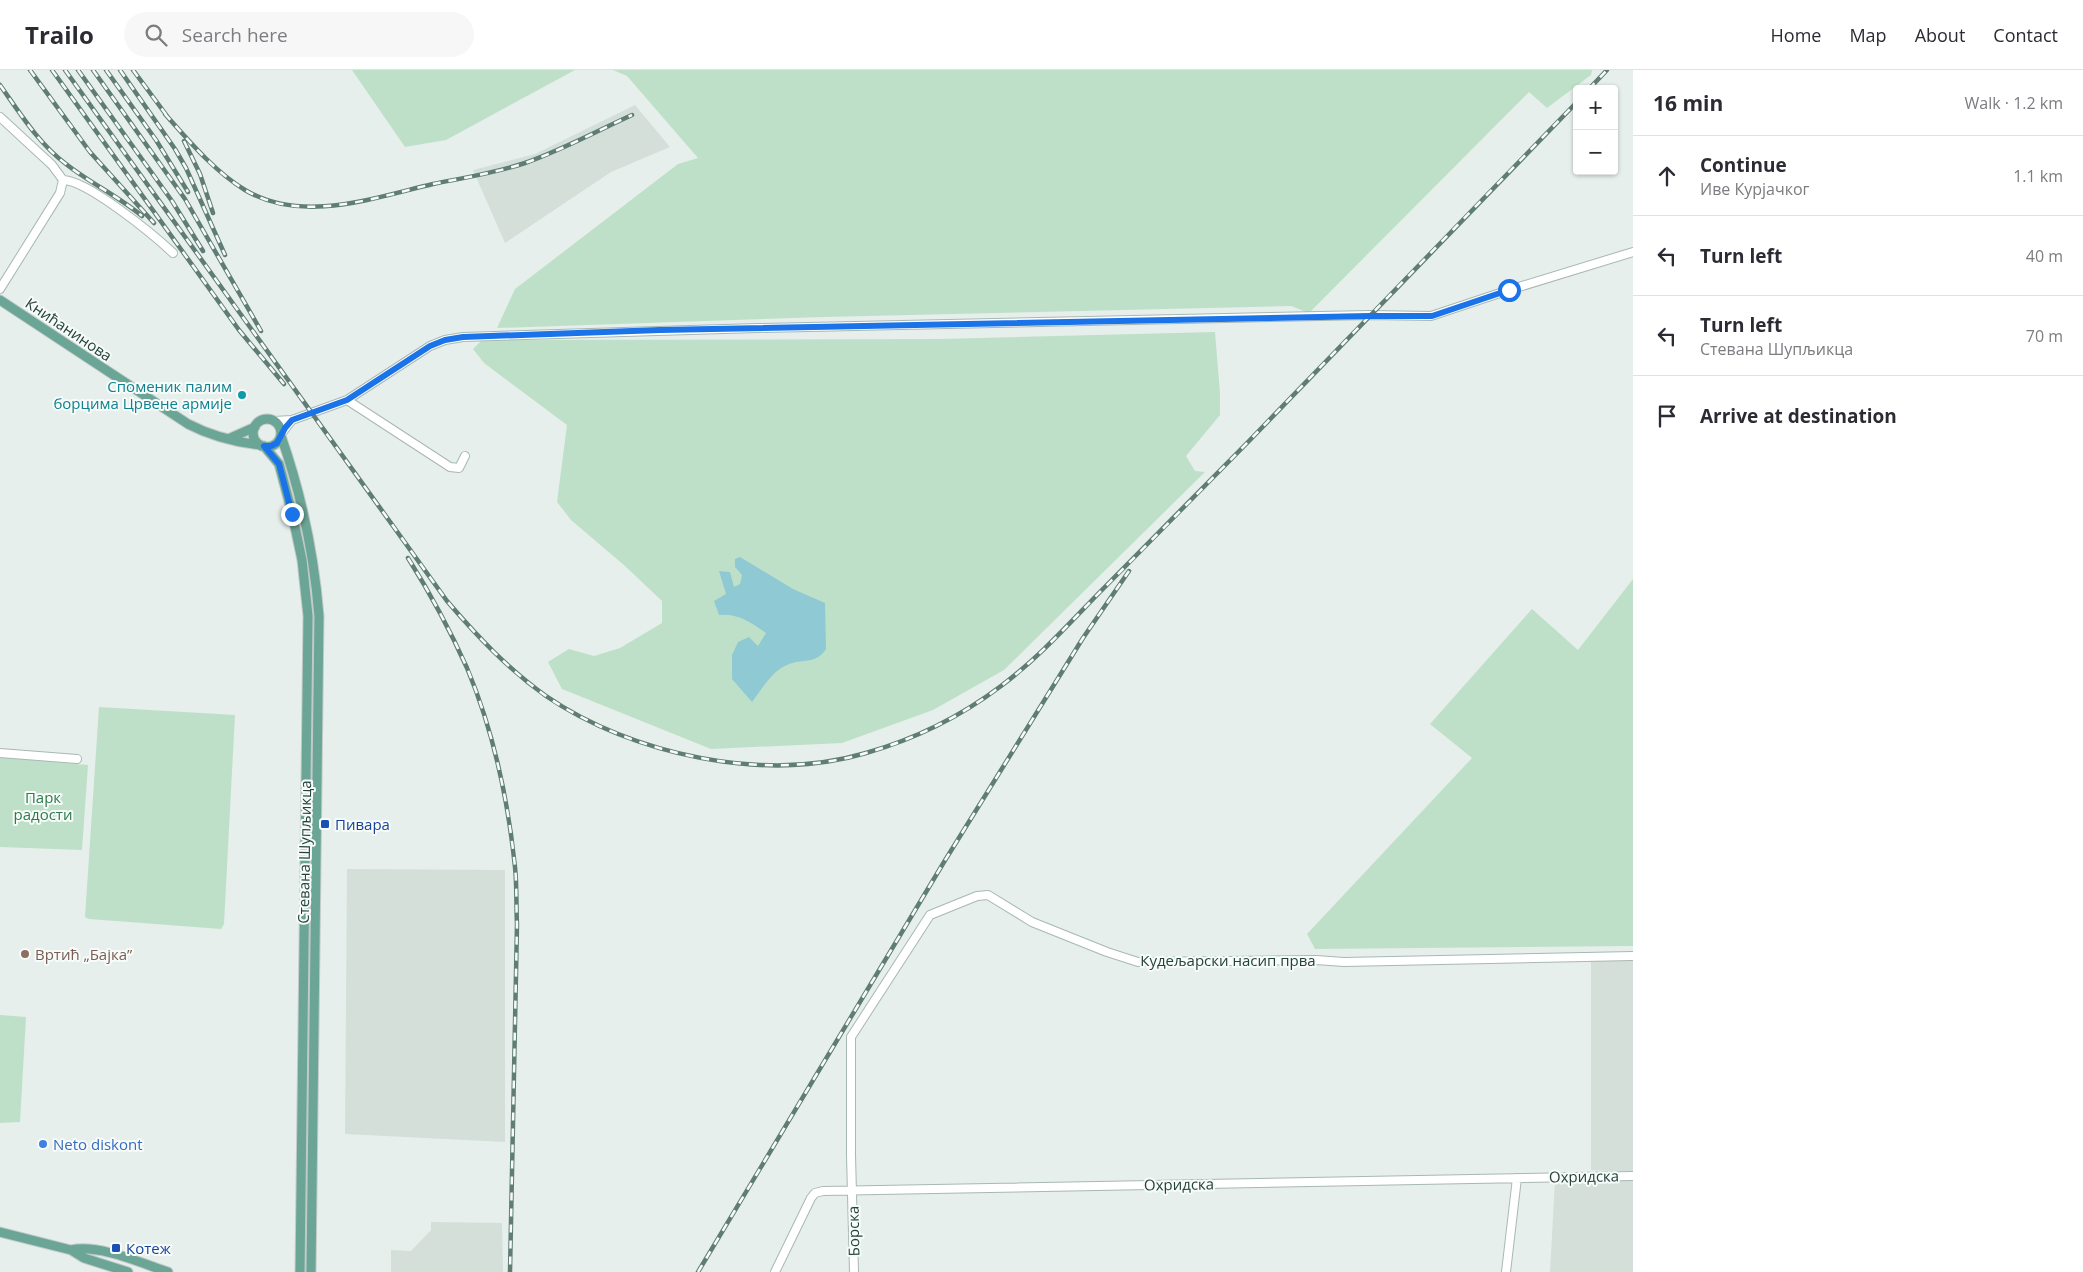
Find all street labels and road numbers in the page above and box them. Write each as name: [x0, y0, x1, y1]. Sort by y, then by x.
street label: Книћанинова: [22, 293, 116, 365]
street label: Стевана Шупљикца: [293, 780, 315, 924]
street label: Кудељарски насип прва: [1140, 950, 1316, 970]
street label: Охридска: [1549, 1165, 1619, 1187]
street label: Охридска: [1144, 1173, 1214, 1195]
street label: Борска: [843, 1206, 863, 1256]

